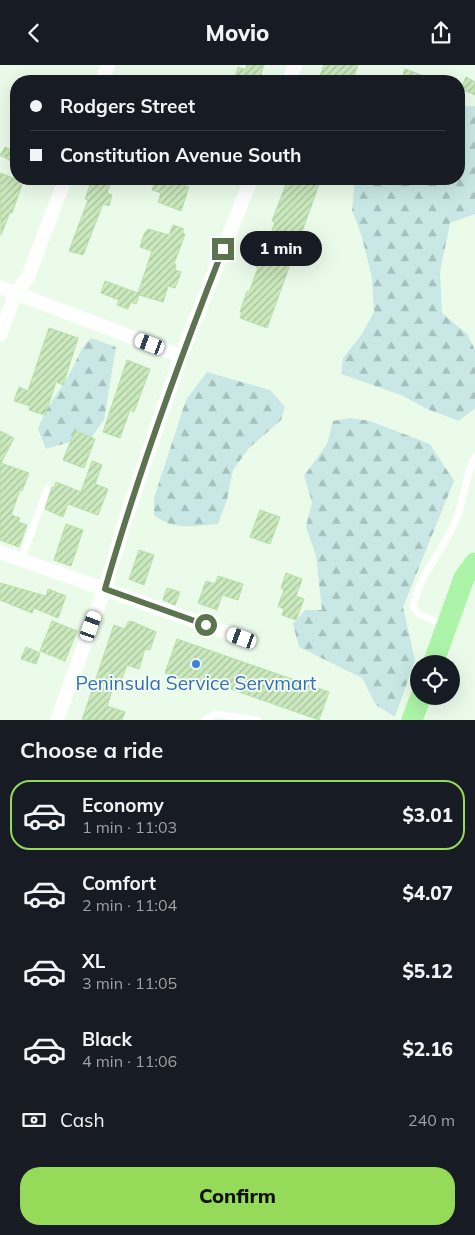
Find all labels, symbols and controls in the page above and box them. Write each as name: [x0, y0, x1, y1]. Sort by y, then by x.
icon: back: [20, 19, 48, 47]
text: Movio: [206, 19, 269, 47]
icon: share: [427, 19, 455, 47]
text: Rodgers Street: [60, 94, 195, 118]
text: Constitution Avenue South: [60, 143, 301, 167]
callout: 1 min: [240, 231, 323, 267]
route end: [212, 238, 234, 260]
text: 1 min: [260, 238, 302, 258]
car: [133, 332, 166, 356]
car: [78, 609, 103, 643]
route start: [195, 614, 217, 636]
car: [225, 626, 258, 650]
map controls: [410, 655, 460, 705]
button: locate: [410, 655, 460, 705]
marker: Peninsula Service Servmart: [190, 658, 202, 670]
place label: Peninsula Service Servmart: [76, 671, 317, 695]
text: Choose a ride: [20, 736, 163, 764]
icon: car: [22, 793, 67, 838]
text: Economy: [82, 793, 164, 817]
text: $3.01: [402, 803, 453, 827]
text: 1 min · 11:03: [82, 817, 177, 837]
icon: car: [22, 871, 67, 916]
text: Comfort: [82, 871, 156, 895]
text: $4.07: [402, 881, 453, 905]
text: 2 min · 11:04: [82, 895, 177, 915]
icon: car: [22, 949, 67, 994]
text: XL: [82, 949, 105, 973]
text: $5.12: [402, 959, 453, 983]
text: 3 min · 11:05: [82, 973, 177, 993]
icon: car: [22, 1027, 67, 1072]
text: Black: [82, 1027, 132, 1051]
text: $2.16: [402, 1037, 453, 1061]
text: 4 min · 11:06: [82, 1051, 177, 1071]
icon: cash: [20, 1106, 48, 1134]
text: Cash: [60, 1108, 105, 1132]
text: 240 m: [408, 1110, 455, 1130]
button: Confirm: [20, 1167, 455, 1225]

